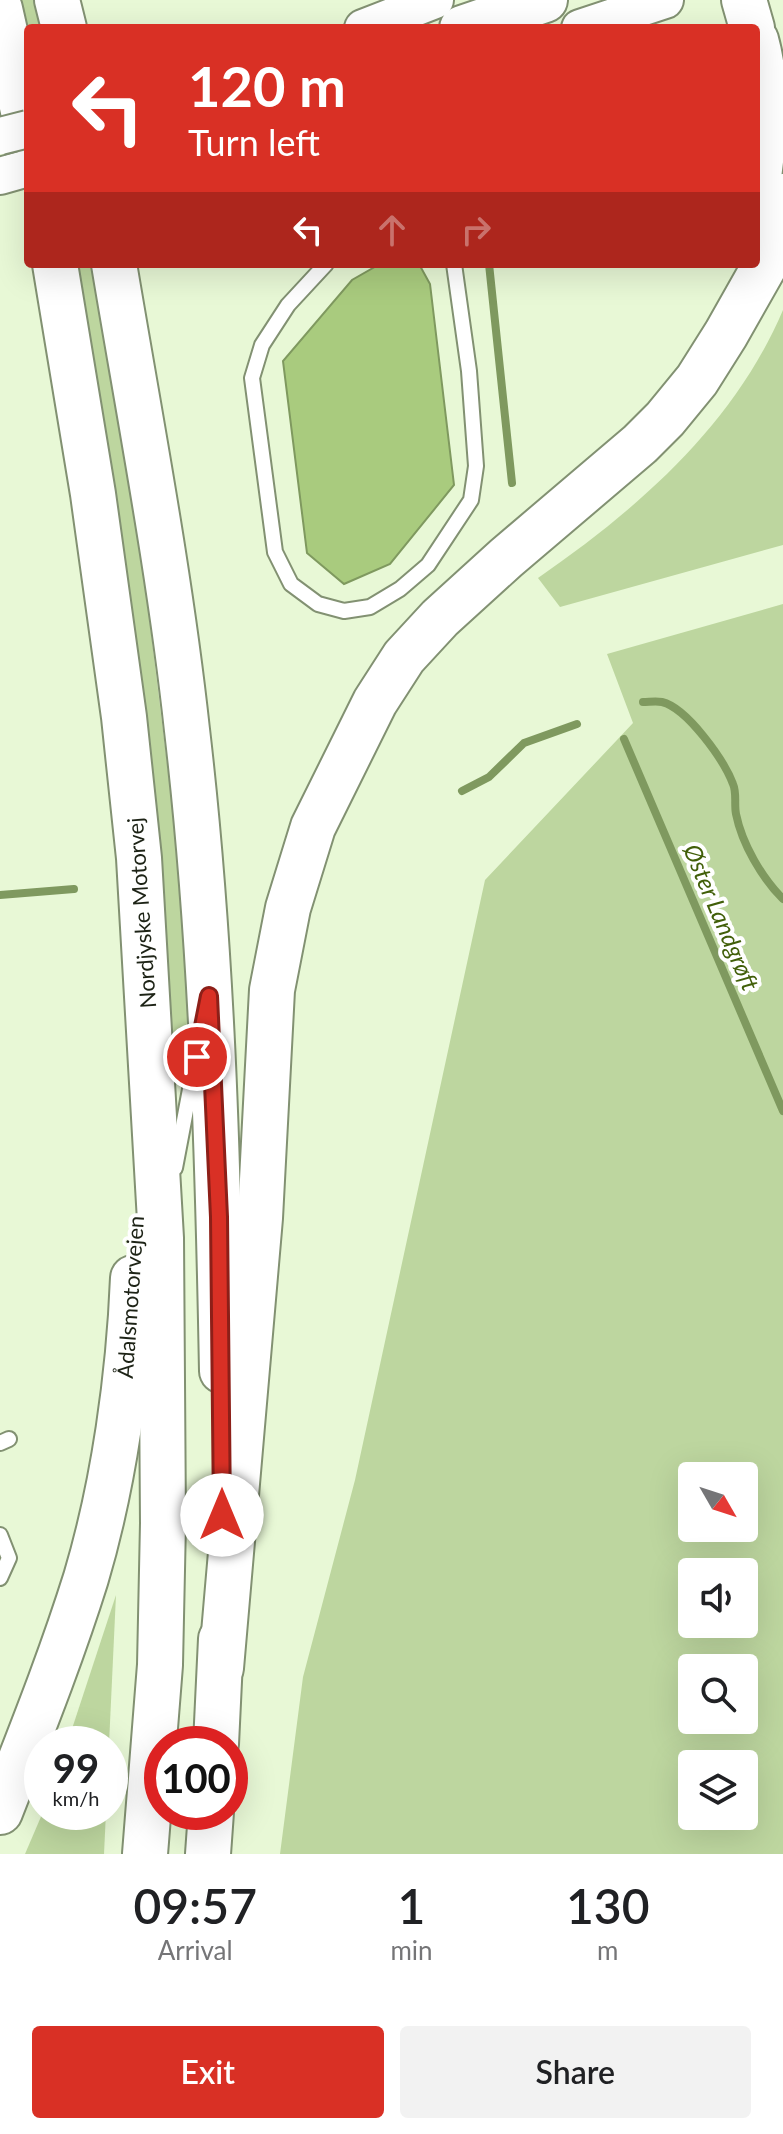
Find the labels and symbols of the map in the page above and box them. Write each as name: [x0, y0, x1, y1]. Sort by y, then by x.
street label: Nordjyske Motorvej: [121, 817, 161, 1009]
water label: Øster Landgrøft: [678, 839, 766, 995]
pin: [163, 1023, 231, 1091]
street label: Ådalsmotorvejen: [111, 1215, 149, 1379]
north arrow: [678, 1462, 758, 1542]
position arrow: [180, 1473, 264, 1557]
speed limit sign: 100: [144, 1726, 248, 1830]

